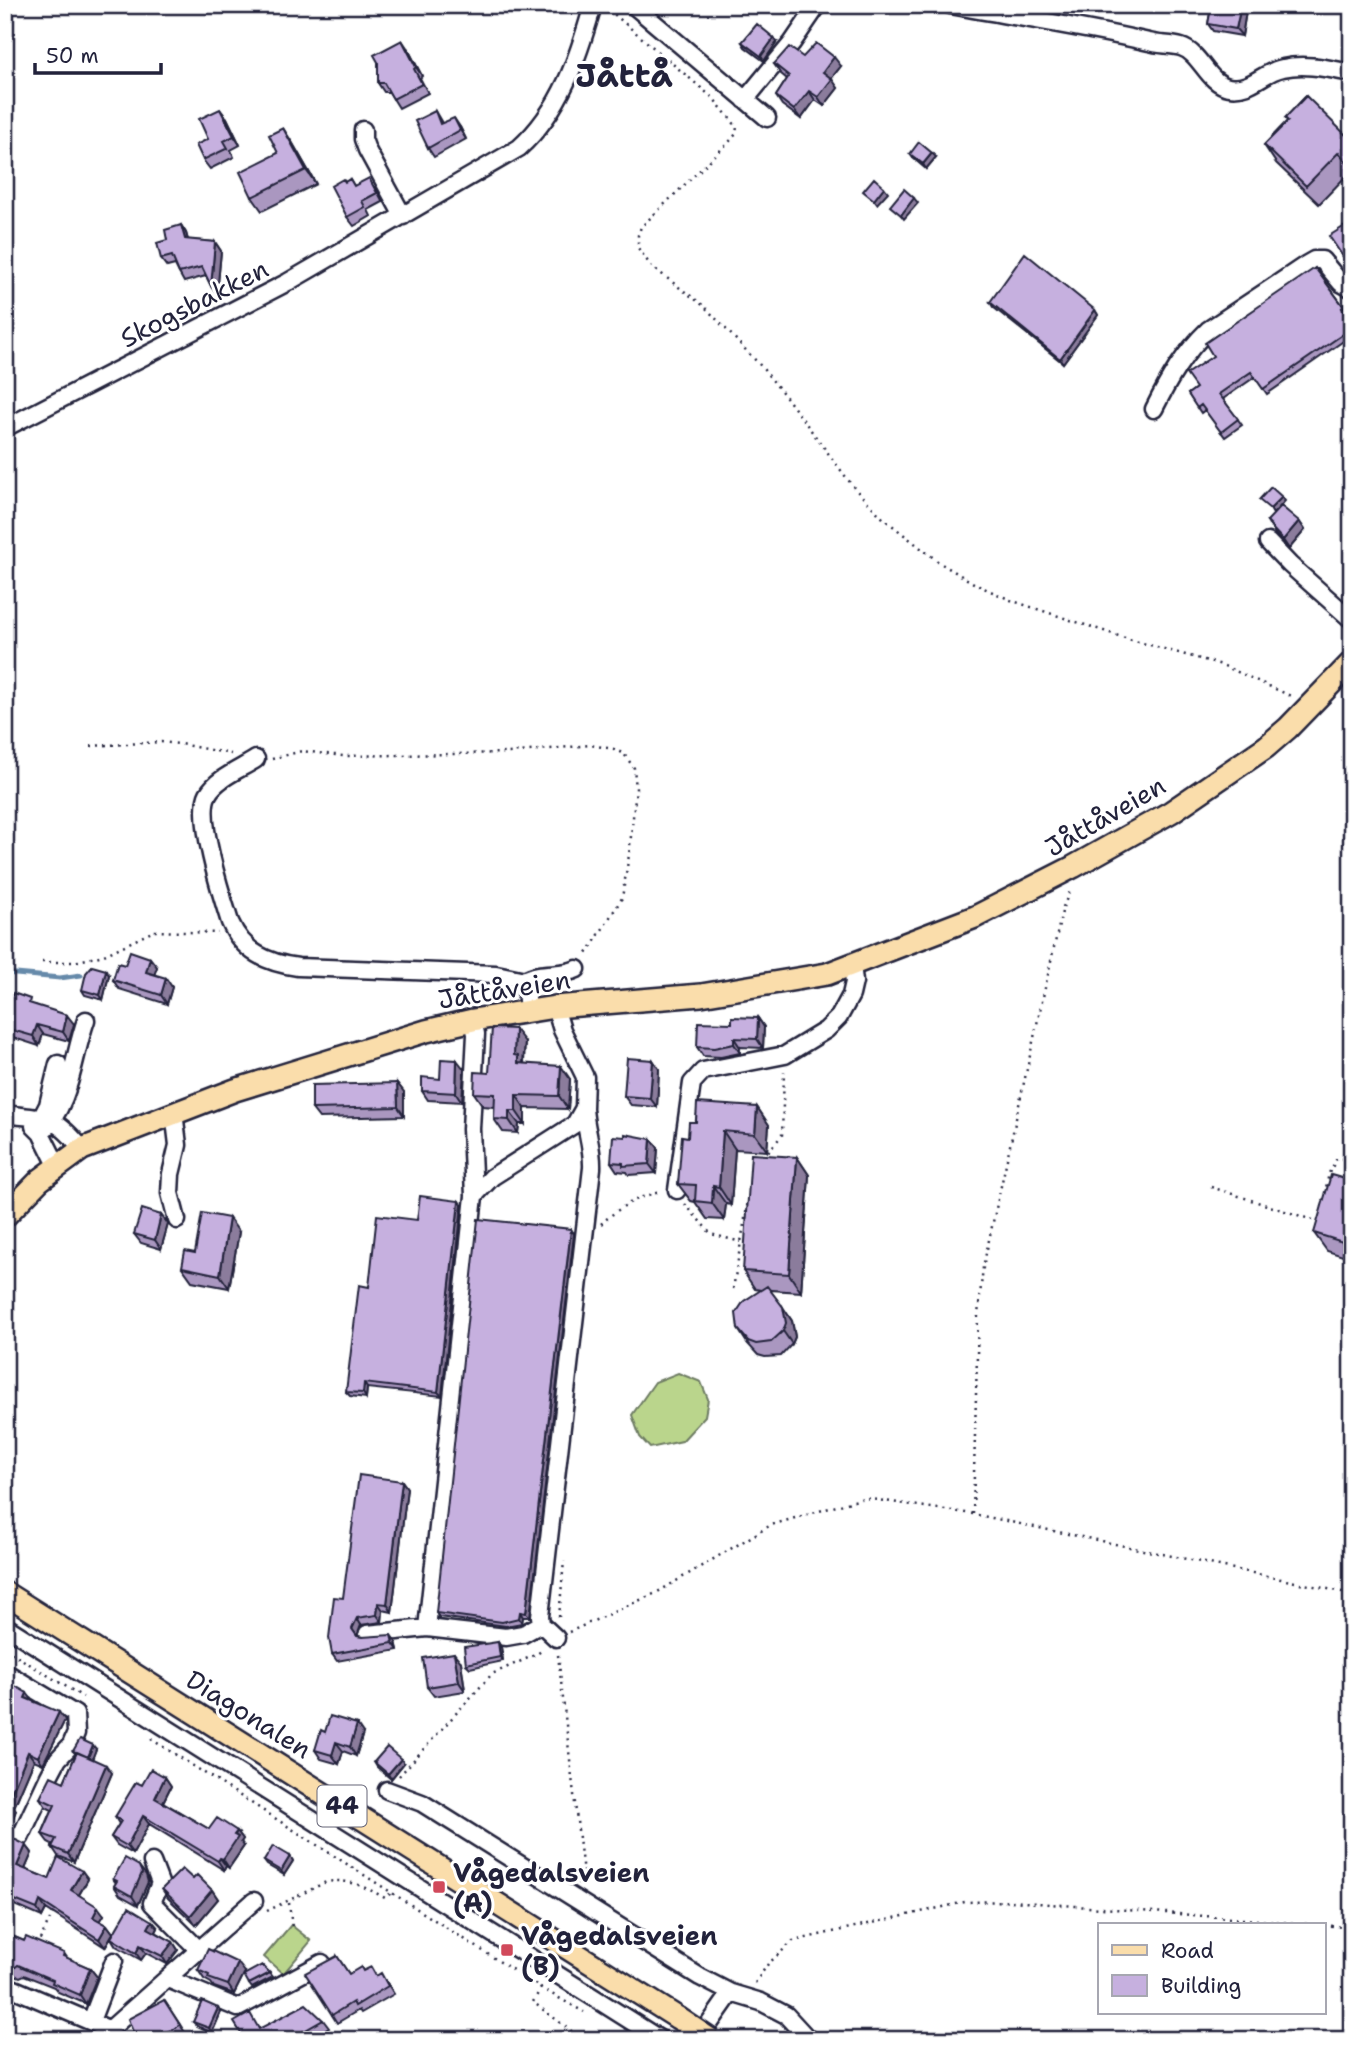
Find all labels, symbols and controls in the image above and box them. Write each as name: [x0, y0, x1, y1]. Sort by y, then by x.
scale bar: [35, 32, 161, 76]
text: 50 m: [46, 42, 99, 70]
district label: Jåttå: [575, 53, 673, 98]
street label: Skogsbakken: [114, 251, 274, 355]
street label: Jåttåveien: [1038, 767, 1172, 865]
street label: Jåttåveien: [435, 961, 573, 1017]
street label: Diagonalen: [180, 1662, 318, 1766]
road number: 44: [318, 1786, 366, 1826]
place label: Vågedalsveien (A): [453, 1855, 650, 1920]
marker: Vågedalsveien (A): [431, 1879, 447, 1895]
place label: Vågedalsveien (B): [521, 1918, 718, 1983]
legend: [1098, 1923, 1326, 2014]
text: Road: [1161, 1937, 1214, 1965]
marker: Vågedalsveien (B): [499, 1942, 515, 1958]
text: Building: [1161, 1972, 1241, 2000]

